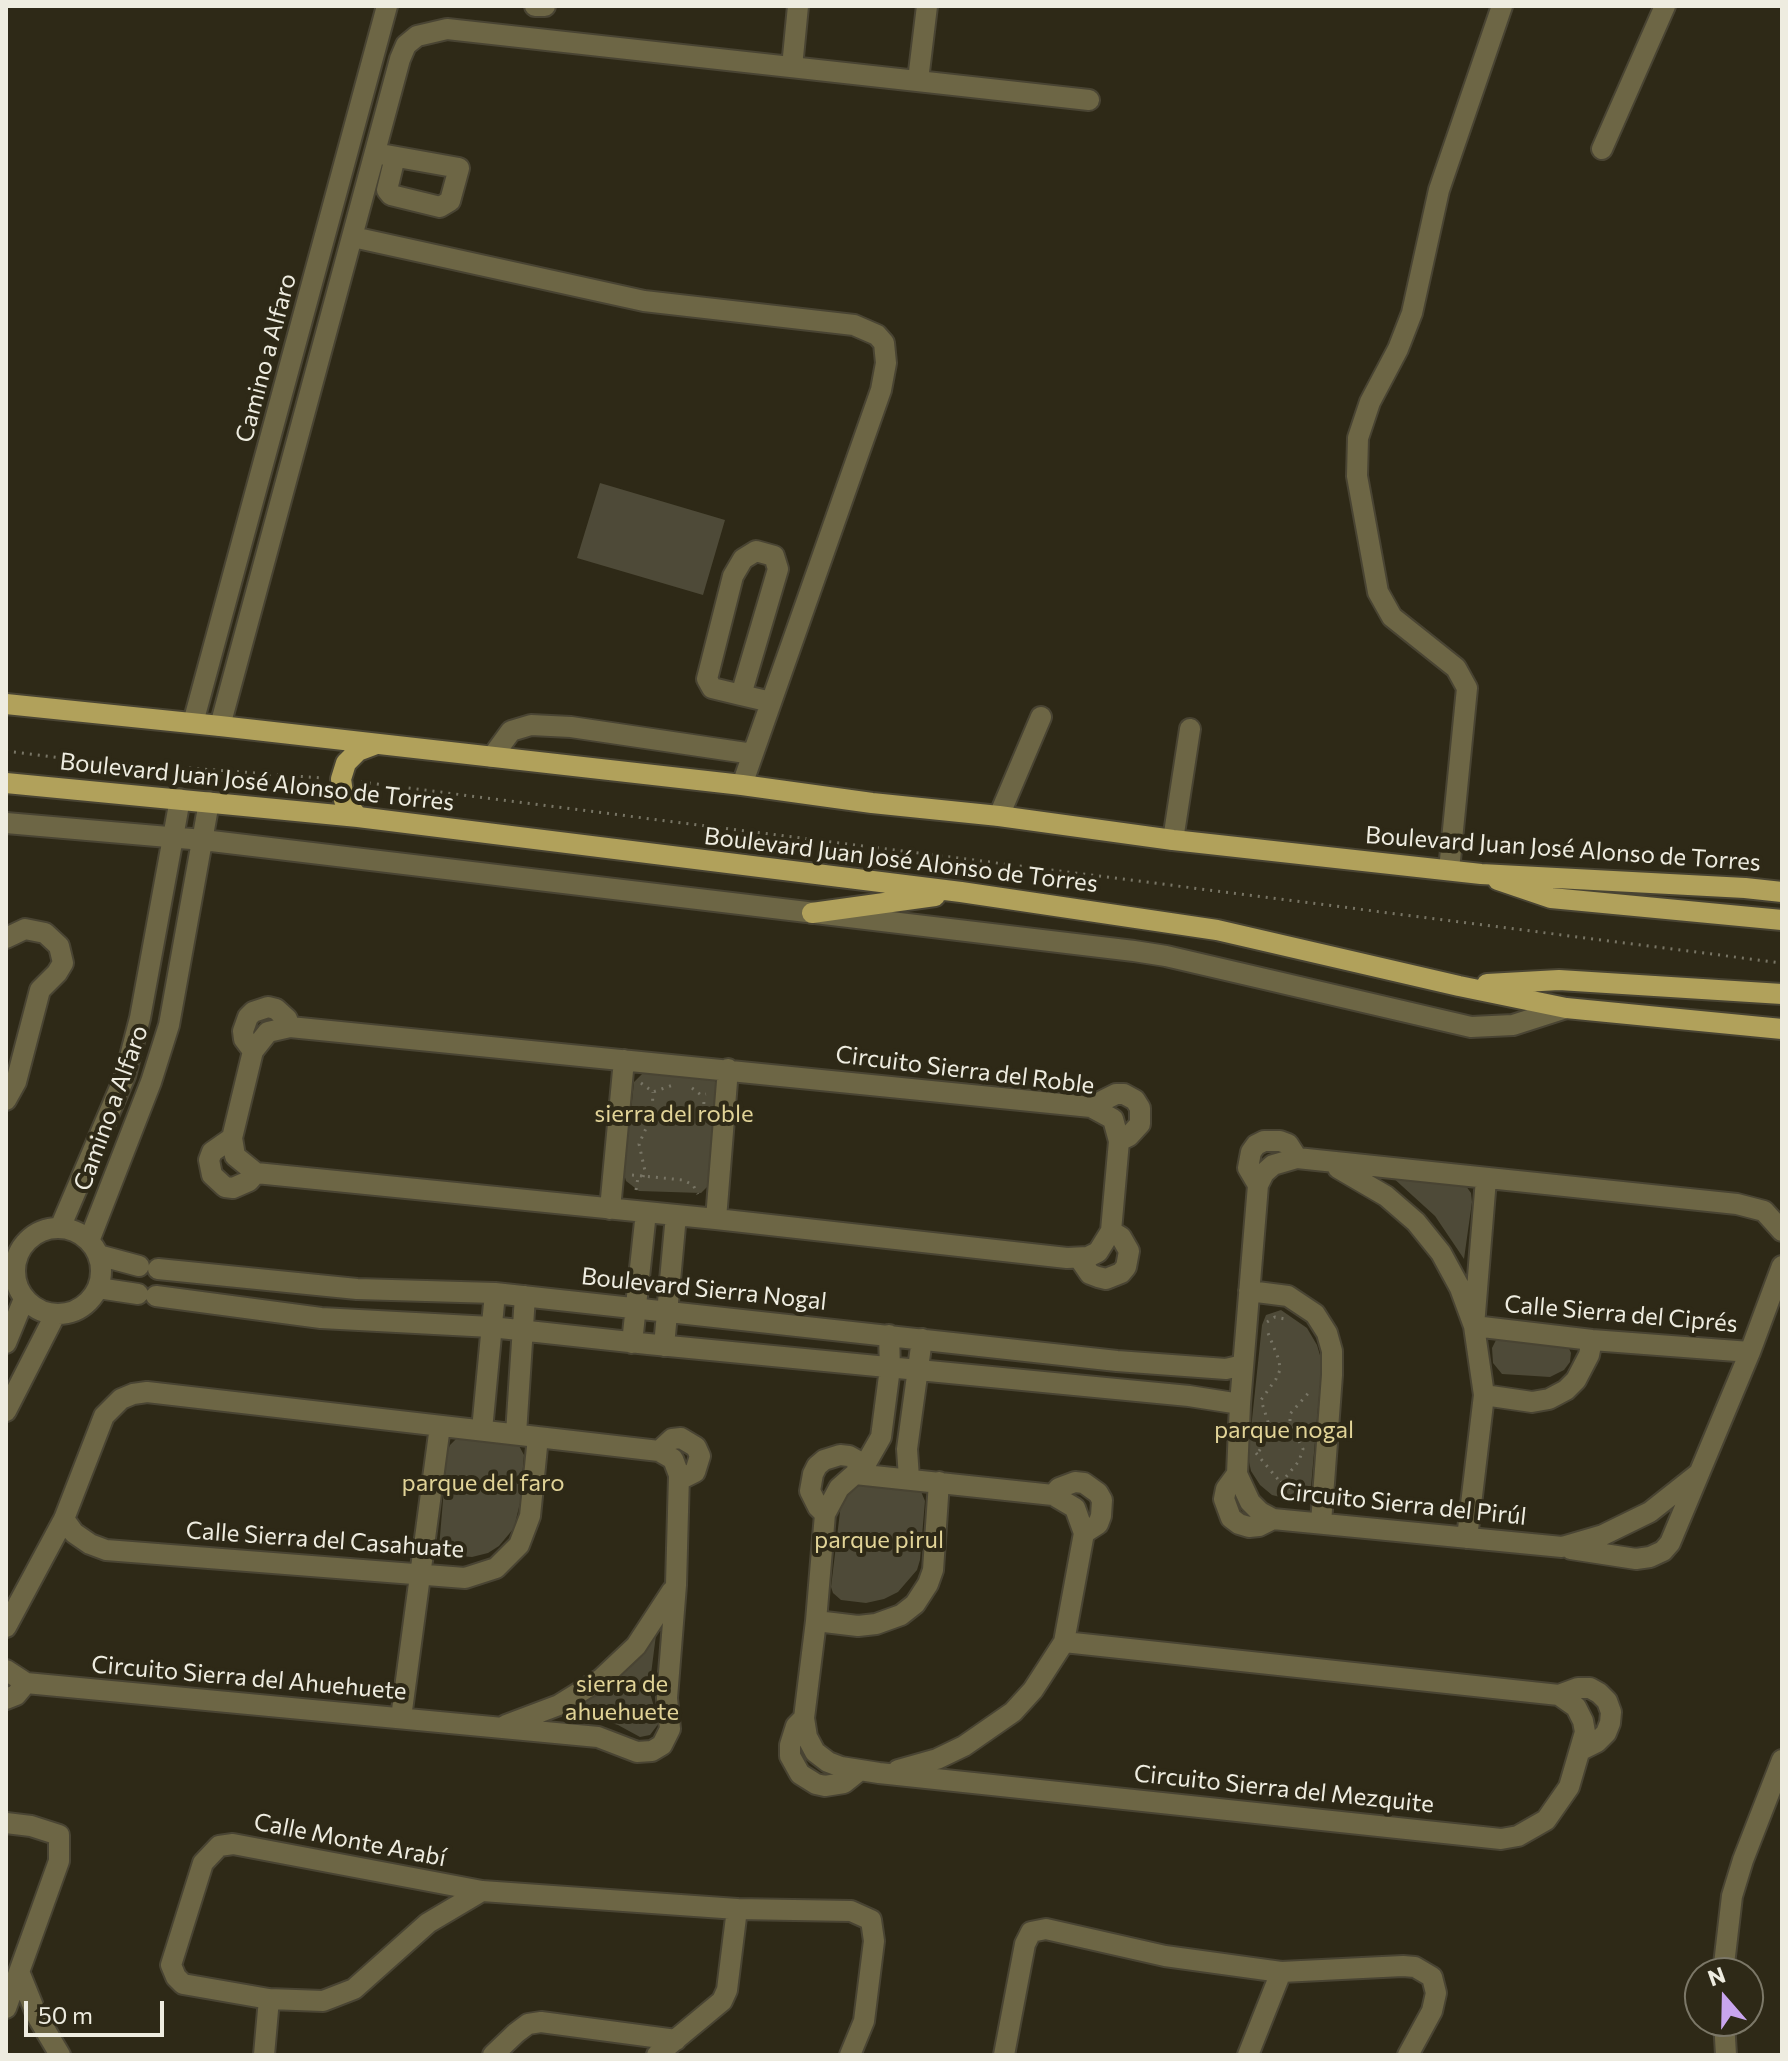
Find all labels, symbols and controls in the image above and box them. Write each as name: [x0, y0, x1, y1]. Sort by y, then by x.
street label: Camino a Alfaro: [230, 270, 302, 446]
street label: Boulevard Juan José Alonso de Torres: [58, 747, 456, 817]
street label: Boulevard Juan José Alonso de Torres: [1364, 821, 1762, 877]
street label: Boulevard Juan José Alonso de Torres: [703, 822, 1099, 898]
street label: Camino a Alfaro: [68, 1021, 154, 1195]
street label: Circuito Sierra del Roble: [834, 1040, 1096, 1100]
park label: sierra del roble: [594, 1100, 754, 1128]
street label: Boulevard Sierra Nogal: [580, 1262, 828, 1316]
street label: Calle Sierra del Ciprés: [1503, 1289, 1739, 1339]
park label: parque nogal: [1214, 1416, 1354, 1444]
park label: parque del faro: [401, 1469, 565, 1497]
street label: Circuito Sierra del Pirúl: [1278, 1477, 1528, 1531]
street label: Calle Sierra del Casahuate: [185, 1516, 465, 1564]
park label: parque pirul: [814, 1526, 944, 1554]
street label: Circuito Sierra del Ahuehuete: [90, 1650, 408, 1706]
park label: sierra de ahuehuete: [565, 1670, 679, 1726]
street label: Circuito Sierra del Mezquite: [1133, 1759, 1435, 1819]
street label: Calle Monte Arabí: [251, 1807, 449, 1873]
north arrow: [1684, 1957, 1764, 2037]
text: N: [1704, 1960, 1729, 1991]
scale bar: [28, 1985, 168, 2035]
text: 50 m: [38, 2000, 93, 2029]

